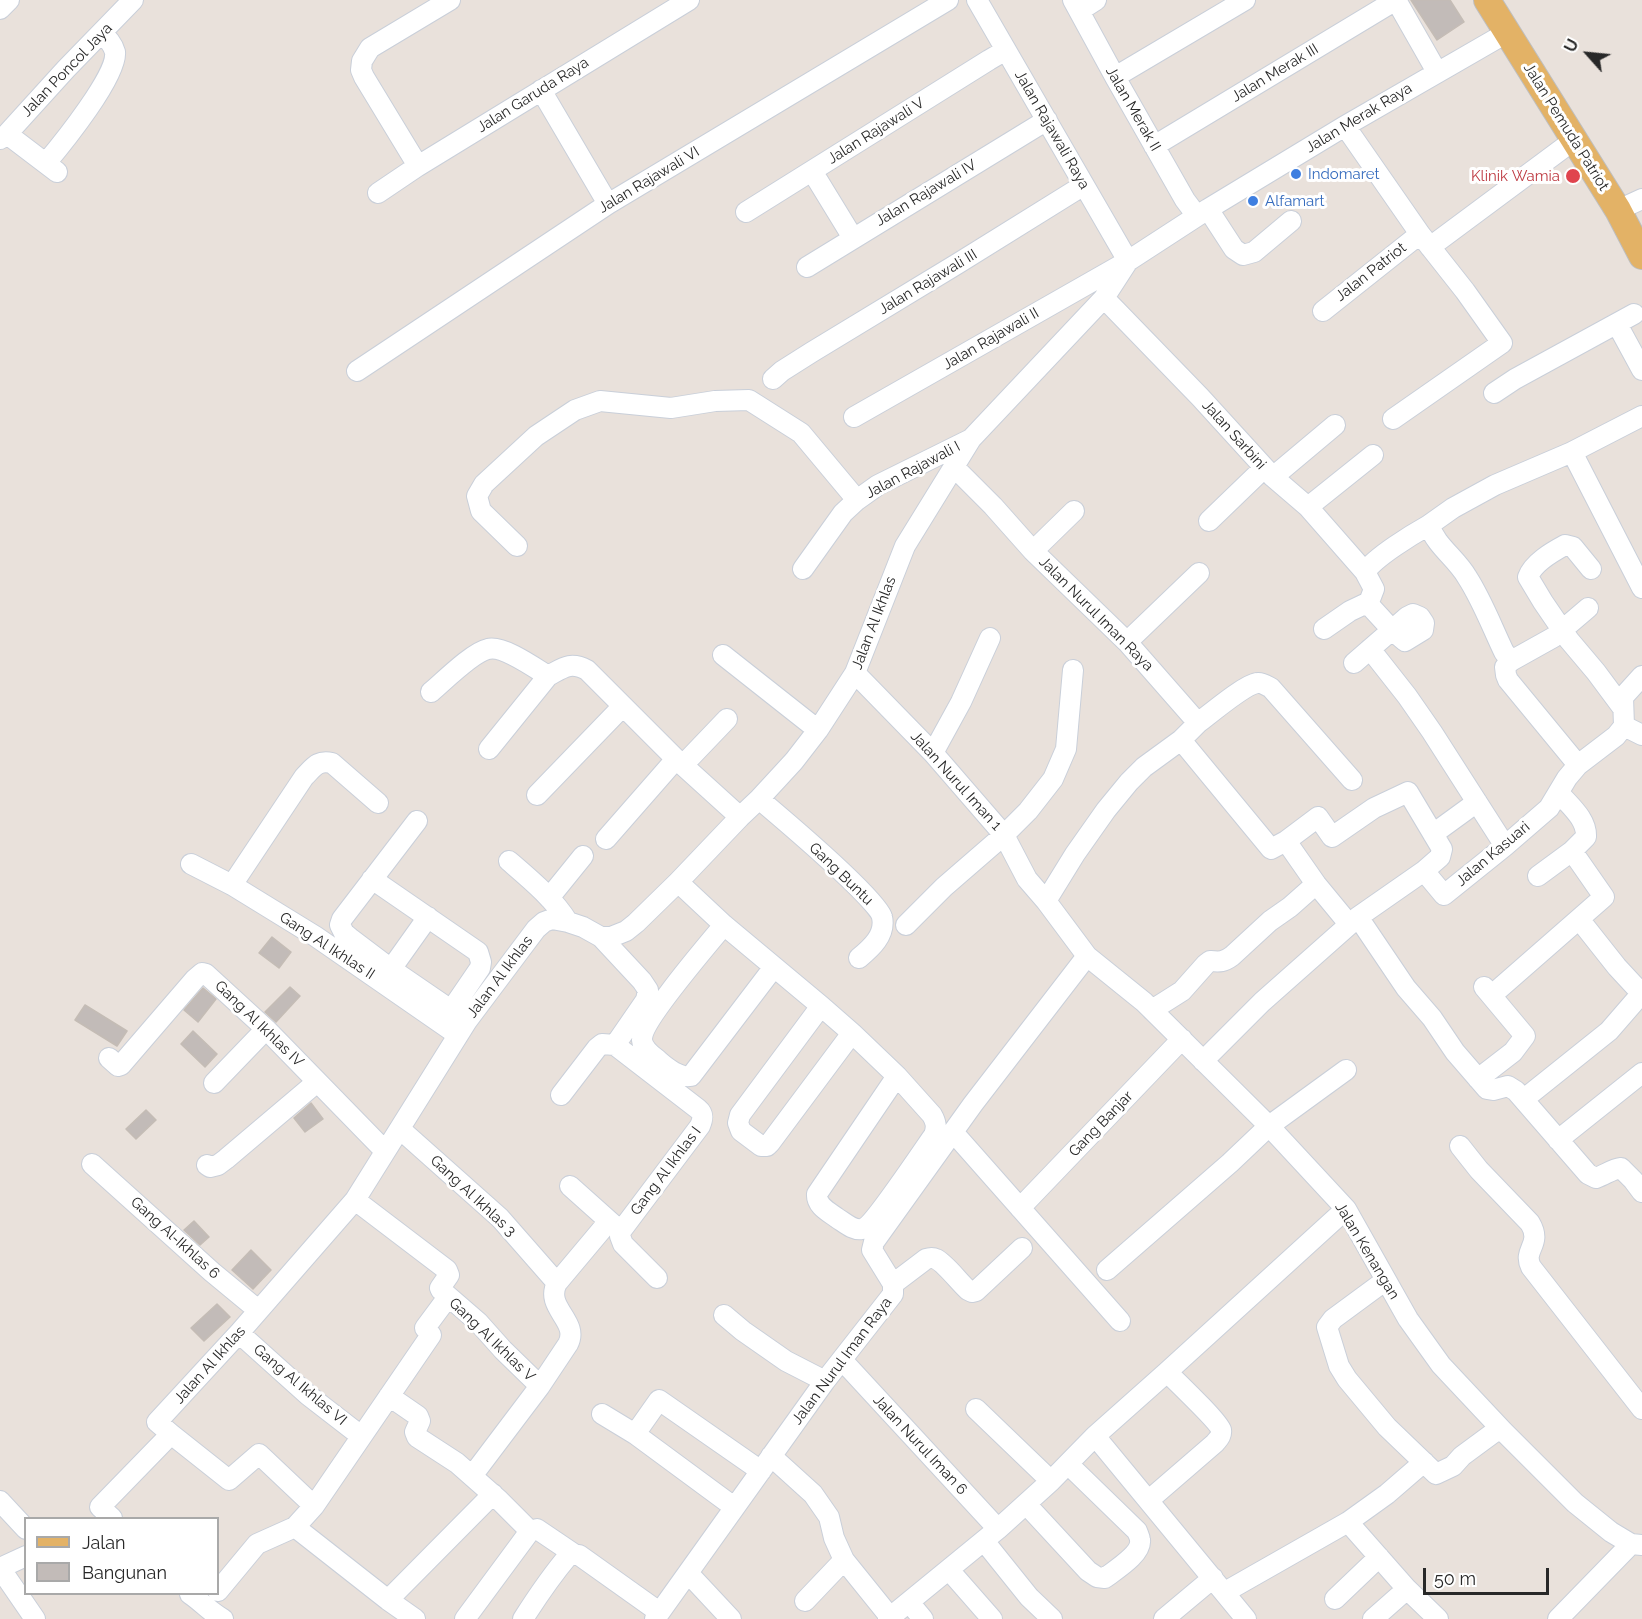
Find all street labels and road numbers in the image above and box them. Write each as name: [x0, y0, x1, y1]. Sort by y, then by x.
street label: Jalan Poncol Jaya: [18, 19, 116, 121]
street label: Jalan Merak III: [1228, 40, 1322, 106]
street label: Jalan Garuda Raya: [474, 53, 592, 137]
street label: Jalan Pemuda Patriot: [1519, 60, 1613, 194]
street label: Jalan Merak II: [1102, 64, 1164, 154]
street label: Jalan Rajawali Raya: [1011, 67, 1093, 193]
street label: Jalan Merak Raya: [1303, 79, 1415, 157]
street label: Jalan Rajawali V: [824, 94, 928, 168]
street label: Jalan Rajawali VI: [595, 143, 703, 217]
street label: Jalan Rajawali IV: [872, 156, 980, 230]
street label: Jalan Patriot: [1332, 239, 1410, 305]
street label: Jalan Rajawali III: [875, 246, 981, 318]
street label: Jalan Rajawali II: [940, 304, 1042, 374]
street label: Jalan Sarbini: [1198, 397, 1270, 473]
street label: Jalan Rajawali I: [863, 438, 963, 502]
street label: Jalan Nurul Iman Raya: [1035, 553, 1157, 675]
street label: Jalan Al Ikhlas: [848, 574, 900, 672]
street label: Jalan Nurul Iman 1: [907, 728, 1005, 834]
street label: Jalan Kasuari: [1452, 818, 1534, 890]
street label: Gang Buntu: [805, 839, 877, 909]
street label: Gang Al Ikhlas II: [276, 909, 378, 983]
street label: Jalan Al Ikhlas: [463, 932, 537, 1022]
street label: Gang Al Ikhlas IV: [211, 977, 307, 1071]
street label: Gang Banjar: [1065, 1087, 1137, 1161]
street label: Gang Al Ikhlas I: [627, 1123, 705, 1219]
street label: Gang Al Ikhlas 3: [426, 1152, 520, 1240]
street label: Gang Al-Ikhlas 6: [127, 1193, 223, 1283]
street label: Jalan Kenangan: [1331, 1199, 1403, 1303]
street label: Gang Al Ikhlas V: [445, 1294, 539, 1386]
street label: Jalan Nurul Iman Raya: [788, 1294, 896, 1428]
street label: Jalan Al Ikhlas: [171, 1323, 249, 1407]
street label: Gang Al Ikhlas VI: [250, 1341, 350, 1429]
street label: Jalan Nurul Iman 6: [869, 1391, 971, 1499]

